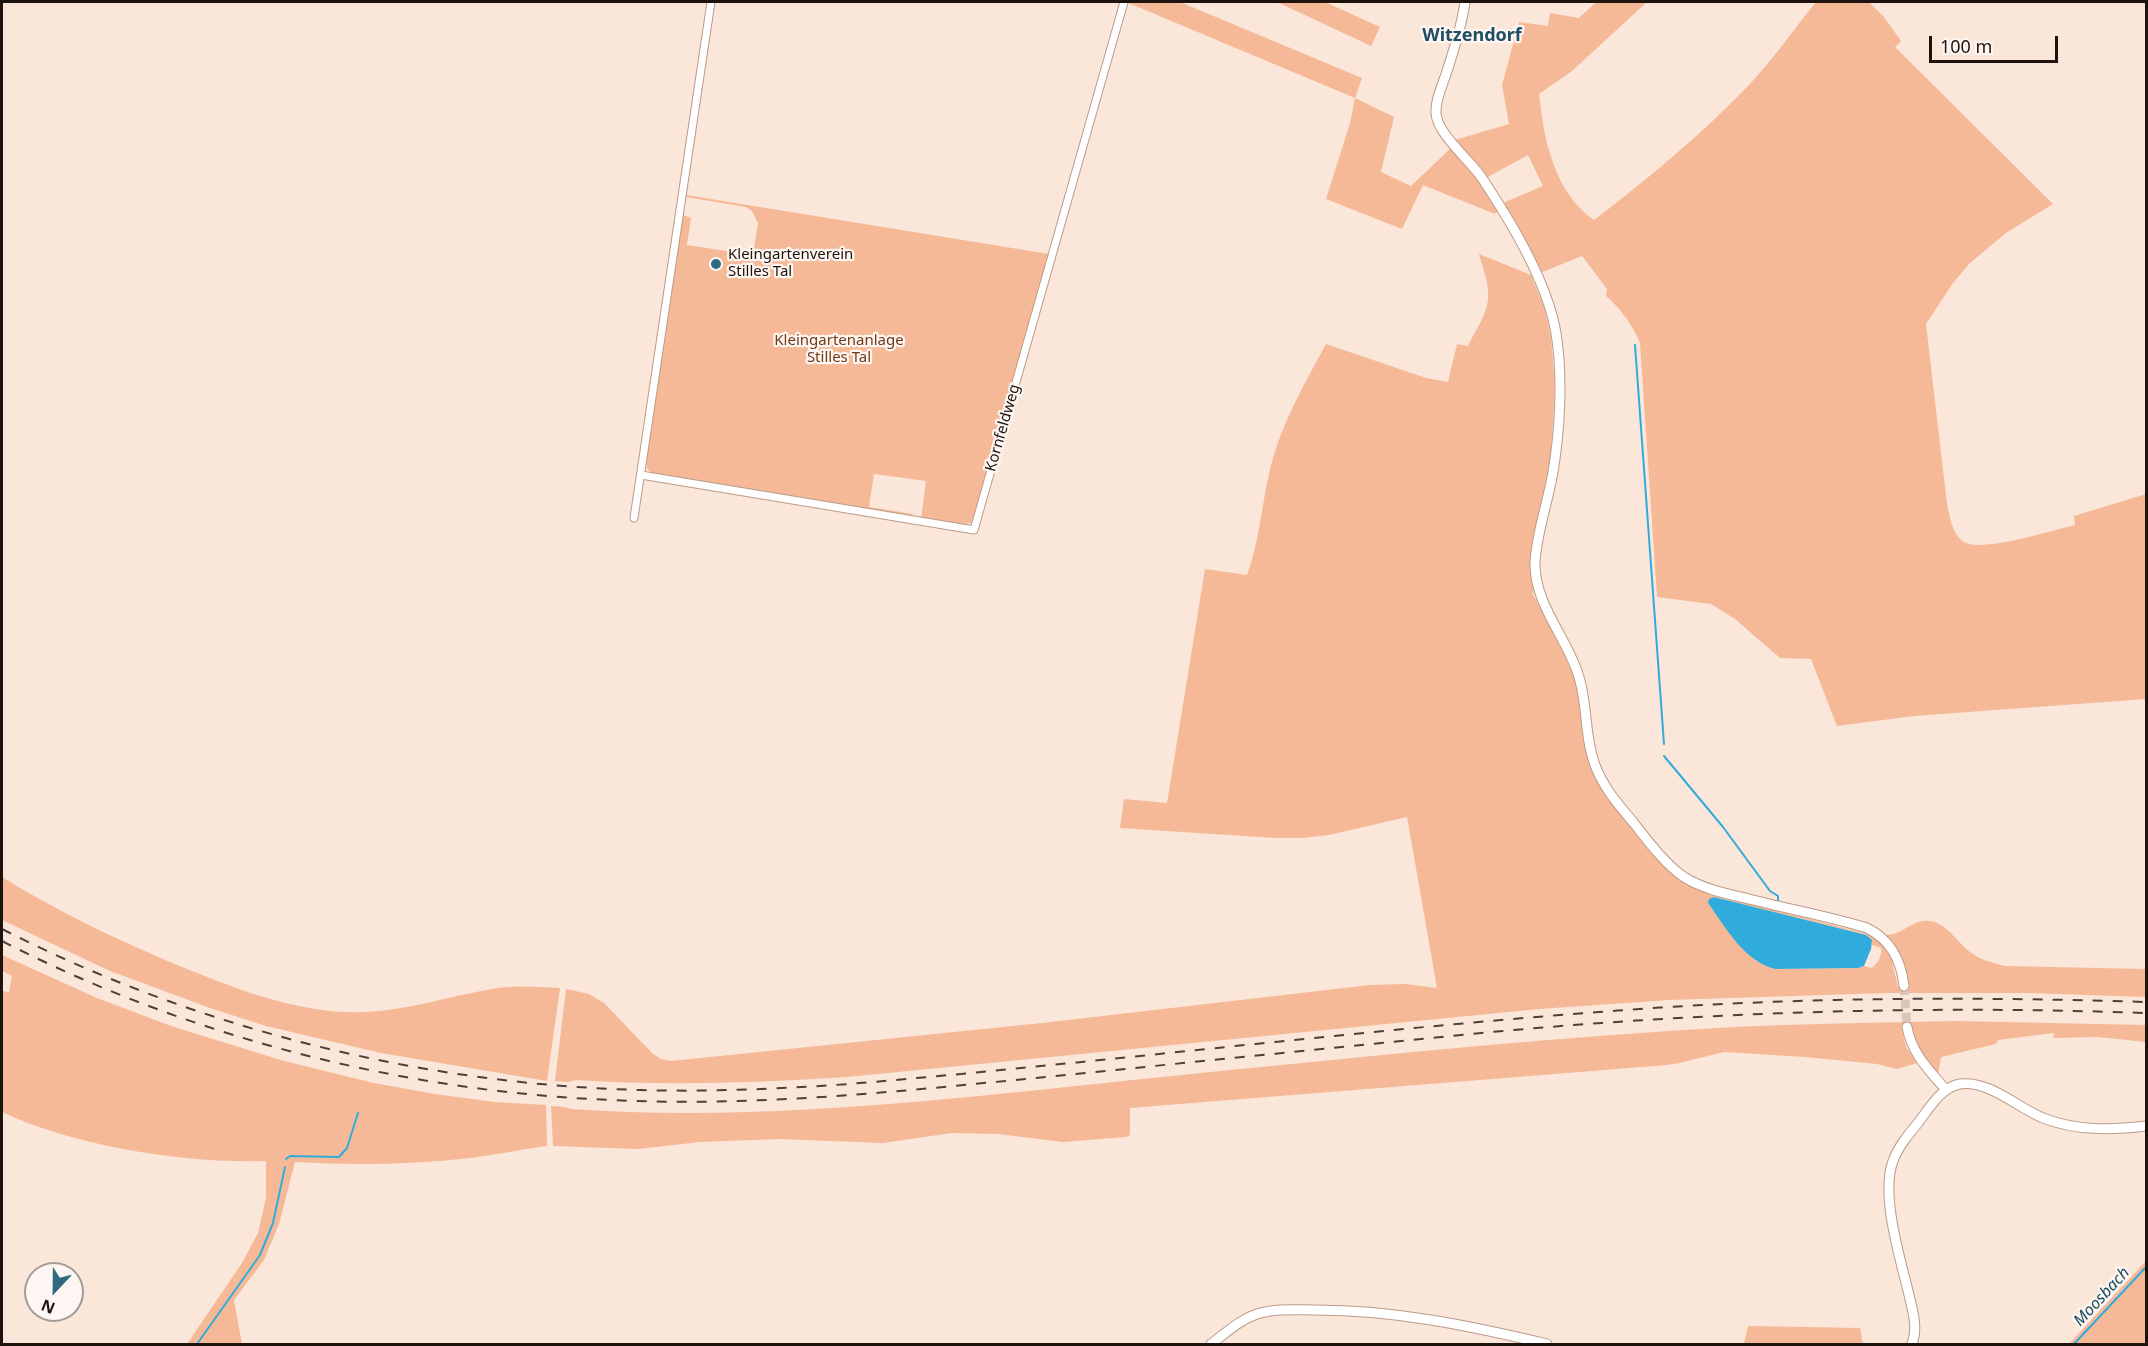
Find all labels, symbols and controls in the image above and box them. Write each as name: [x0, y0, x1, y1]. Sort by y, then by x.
scale bar: [1932, 24, 2061, 62]
district label: Witzendorf: [1422, 25, 1522, 47]
text: 100 m: [1940, 34, 1992, 58]
place label: Kleingartenverein Stilles Tal: [728, 246, 853, 281]
marker: Kleingartenverein Stilles Tal: [709, 257, 723, 271]
park label: Kleingartenanlage Stilles Tal: [774, 332, 904, 367]
street label: Kornfeldweg: [982, 382, 1024, 474]
north arrow: [24, 1262, 84, 1322]
water label: Moosbach: [2070, 1264, 2134, 1330]
text: N: [38, 1294, 58, 1319]

